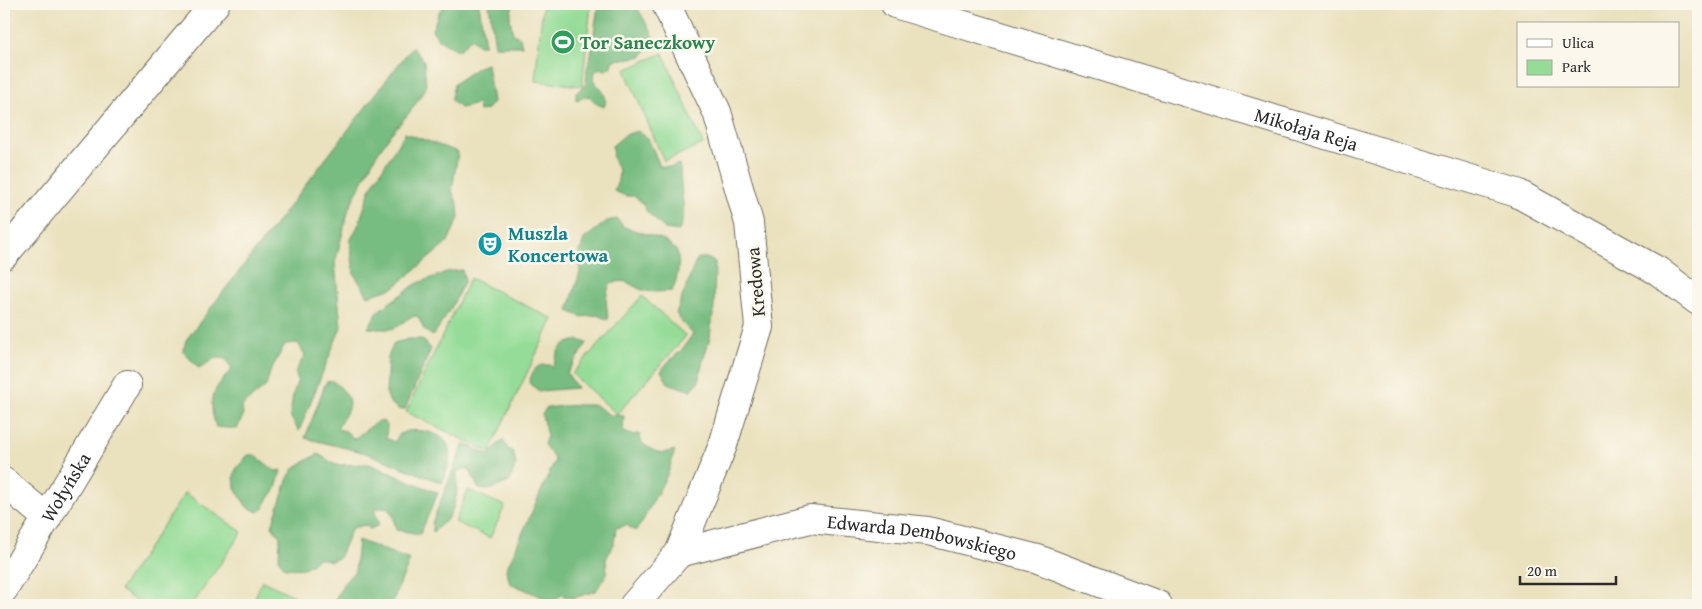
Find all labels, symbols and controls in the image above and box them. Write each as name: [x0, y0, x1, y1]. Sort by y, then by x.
legend: [1517, 22, 1680, 88]
place label: Tor Saneczkowy: [580, 28, 716, 56]
sports icon: Tor Saneczkowy: [550, 29, 576, 55]
text: Ulica: [1562, 32, 1594, 53]
text: Park: [1562, 56, 1591, 77]
street label: Mikołaja Reja: [1251, 100, 1362, 158]
place label: Muszla Koncertowa: [508, 219, 609, 269]
theatre icon: Muszla Koncertowa: [477, 231, 503, 257]
street label: Kredowa: [738, 246, 772, 318]
street label: Wołyńska: [34, 447, 97, 527]
street label: Edwarda Dembowskiego: [826, 507, 1020, 567]
scale bar: [1520, 554, 1616, 586]
text: 20 m: [1527, 560, 1558, 581]

